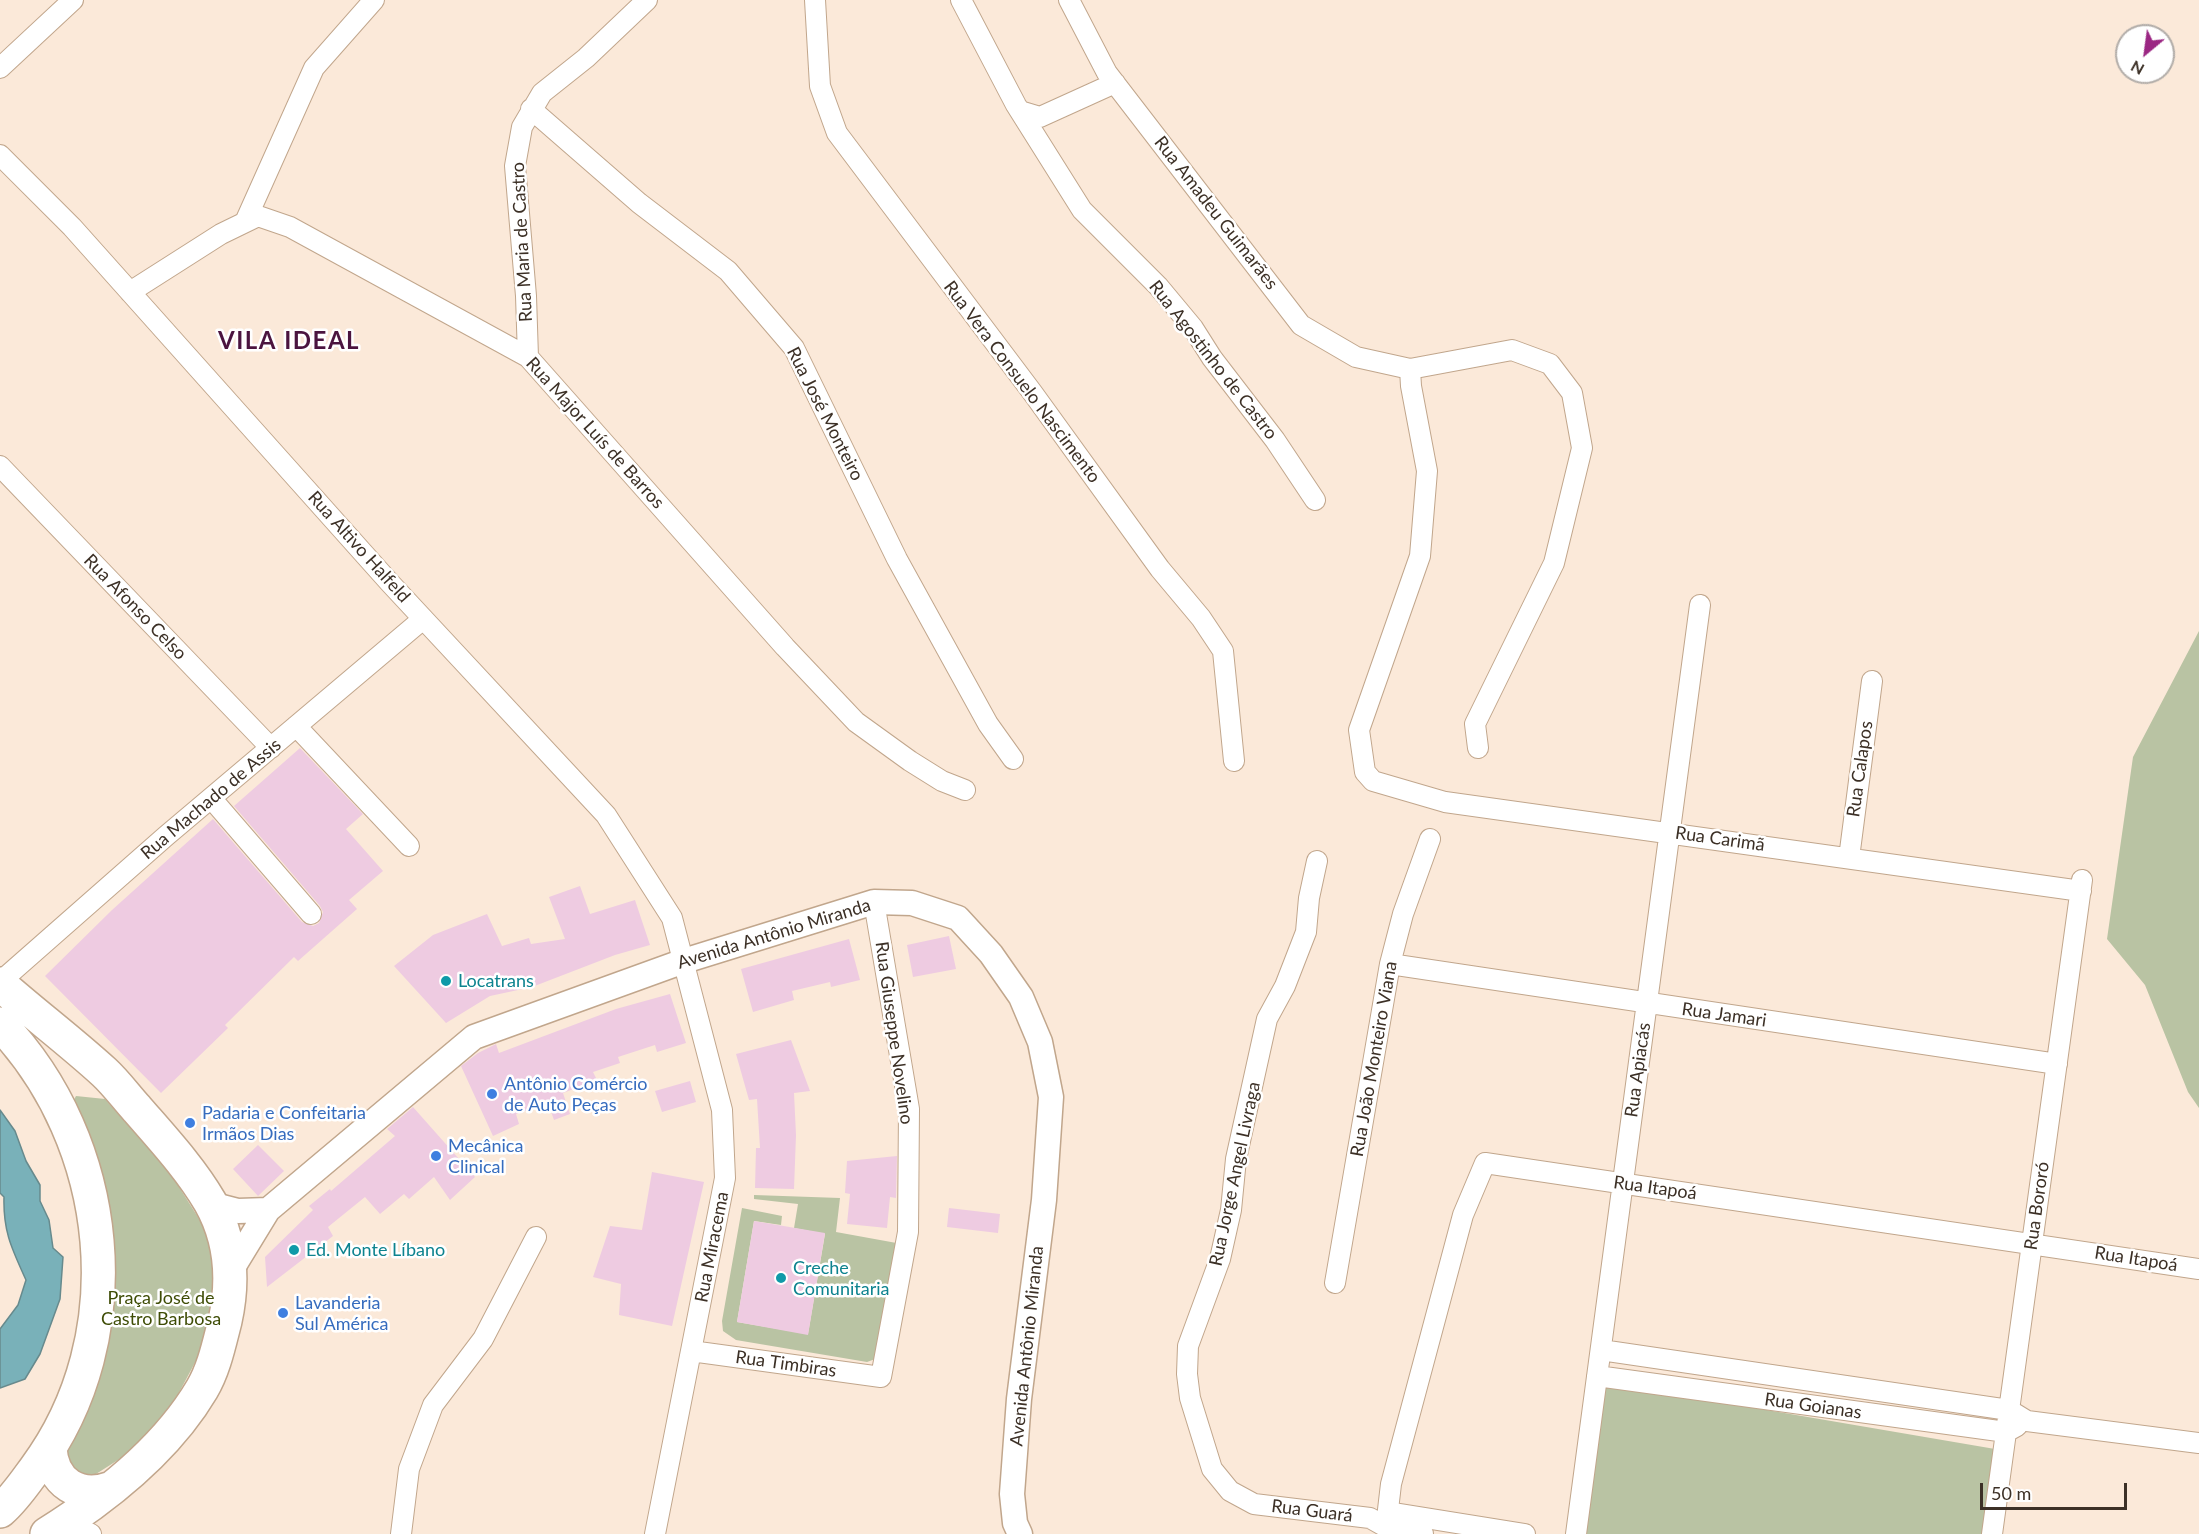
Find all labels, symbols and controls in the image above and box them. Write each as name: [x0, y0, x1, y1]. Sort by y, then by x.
north arrow: [2115, 24, 2175, 84]
text: N: [2127, 57, 2147, 80]
street label: Rua Amadeu Guimarães: [1150, 132, 1282, 294]
street label: Rua Maria de Castro: [507, 161, 537, 323]
street label: Rua Agostinho de Castro: [1144, 276, 1282, 444]
street label: Rua Vera Consuelo Nascimento: [939, 277, 1105, 487]
district label: VILA IDEAL: [218, 327, 360, 355]
street label: Rua José Monteiro: [782, 344, 868, 484]
street label: Rua Major Luís de Barros: [521, 353, 669, 513]
street label: Rua Altivo Halfeld: [303, 487, 415, 607]
street label: Rua Afonso Celso: [79, 550, 191, 664]
street label: Rua Calapos: [1843, 720, 1877, 818]
street label: Rua Machado de Assis: [136, 734, 286, 864]
street label: Rua Carimã: [1674, 822, 1766, 856]
street label: Avenida Antônio Miranda: [675, 894, 873, 974]
street label: Rua Giuseppe Novelino: [870, 940, 918, 1126]
street label: Rua João Monteiro Viana: [1346, 960, 1402, 1158]
place label: Locatrans: [458, 970, 534, 992]
marker: Locatrans: [439, 974, 453, 988]
street label: Rua Jamari: [1680, 998, 1768, 1032]
street label: Rua Apiacás: [1621, 1021, 1655, 1119]
place label: Antônio Comércio de Auto Peças: [504, 1073, 648, 1116]
street label: Rua Jorge Angel Livraga: [1205, 1080, 1265, 1268]
marker: Antônio Comércio de Auto Peças: [485, 1087, 499, 1101]
place label: Padaria e Confeitaria Irmãos Dias: [202, 1102, 366, 1144]
marker: Padaria e Confeitaria Irmãos Dias: [183, 1116, 197, 1130]
place label: Mecânica Clinical: [448, 1135, 523, 1178]
marker: Mecânica Clinical: [429, 1149, 443, 1163]
street label: Rua Bororó: [2020, 1160, 2054, 1252]
street label: Rua Itapoá: [1612, 1171, 1698, 1205]
street label: Rua Miracema: [691, 1190, 733, 1304]
place label: Ed. Monte Líbano: [306, 1239, 445, 1261]
street label: Rua Itapoá: [2093, 1242, 2179, 1276]
marker: Ed. Monte Líbano: [287, 1243, 301, 1257]
street label: Avenida Antônio Miranda: [1006, 1245, 1048, 1447]
place label: Creche Comunitaria: [793, 1257, 889, 1300]
marker: Creche Comunitaria: [774, 1271, 788, 1285]
park label: Praça José de Castro Barbosa: [101, 1287, 221, 1330]
place label: Lavanderia Sul América: [295, 1292, 388, 1334]
marker: Lavanderia Sul América: [276, 1306, 290, 1320]
street label: Rua Timbiras: [734, 1346, 838, 1382]
street label: Rua Goianas: [1763, 1388, 1863, 1424]
scale bar: [1983, 1471, 2130, 1509]
text: 50 m: [1991, 1482, 2031, 1504]
street label: Rua Guará: [1270, 1495, 1354, 1527]

